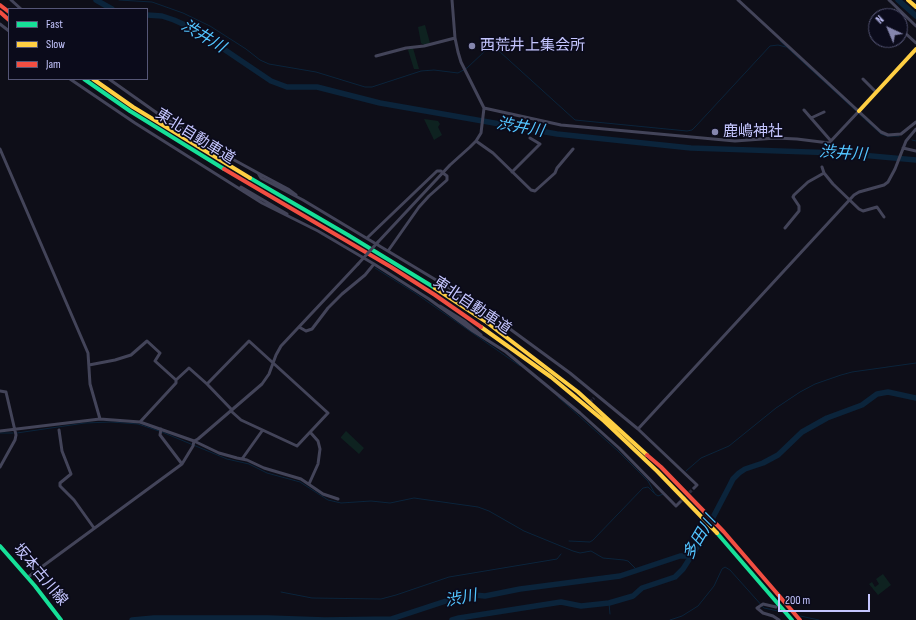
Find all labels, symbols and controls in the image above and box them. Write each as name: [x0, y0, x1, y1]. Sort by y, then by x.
legend: [8, 8, 148, 80]
north arrow: [868, 8, 908, 48]
text: N: [873, 13, 887, 26]
water label: 渋井川: [177, 16, 229, 58]
text: Fast: [46, 17, 63, 32]
text: Slow: [46, 37, 65, 52]
place label: 西荒井上集会所: [480, 37, 585, 55]
marker: 西荒井上集会所: [467, 41, 477, 51]
text: Jam: [46, 57, 61, 72]
street label: 東北自動車道: [152, 106, 238, 168]
water label: 渋井川: [495, 114, 545, 142]
place label: 鹿嶋神社: [723, 123, 783, 141]
marker: 鹿嶋神社: [710, 127, 720, 137]
water label: 渋井川: [818, 143, 868, 165]
street label: 東北自動車道: [430, 273, 514, 339]
water label: 多田川: [679, 512, 721, 564]
street label: 坂本古川線: [9, 540, 71, 610]
scale bar: [780, 586, 872, 612]
water label: 渋川: [443, 587, 479, 611]
text: 200 m: [785, 593, 810, 608]

